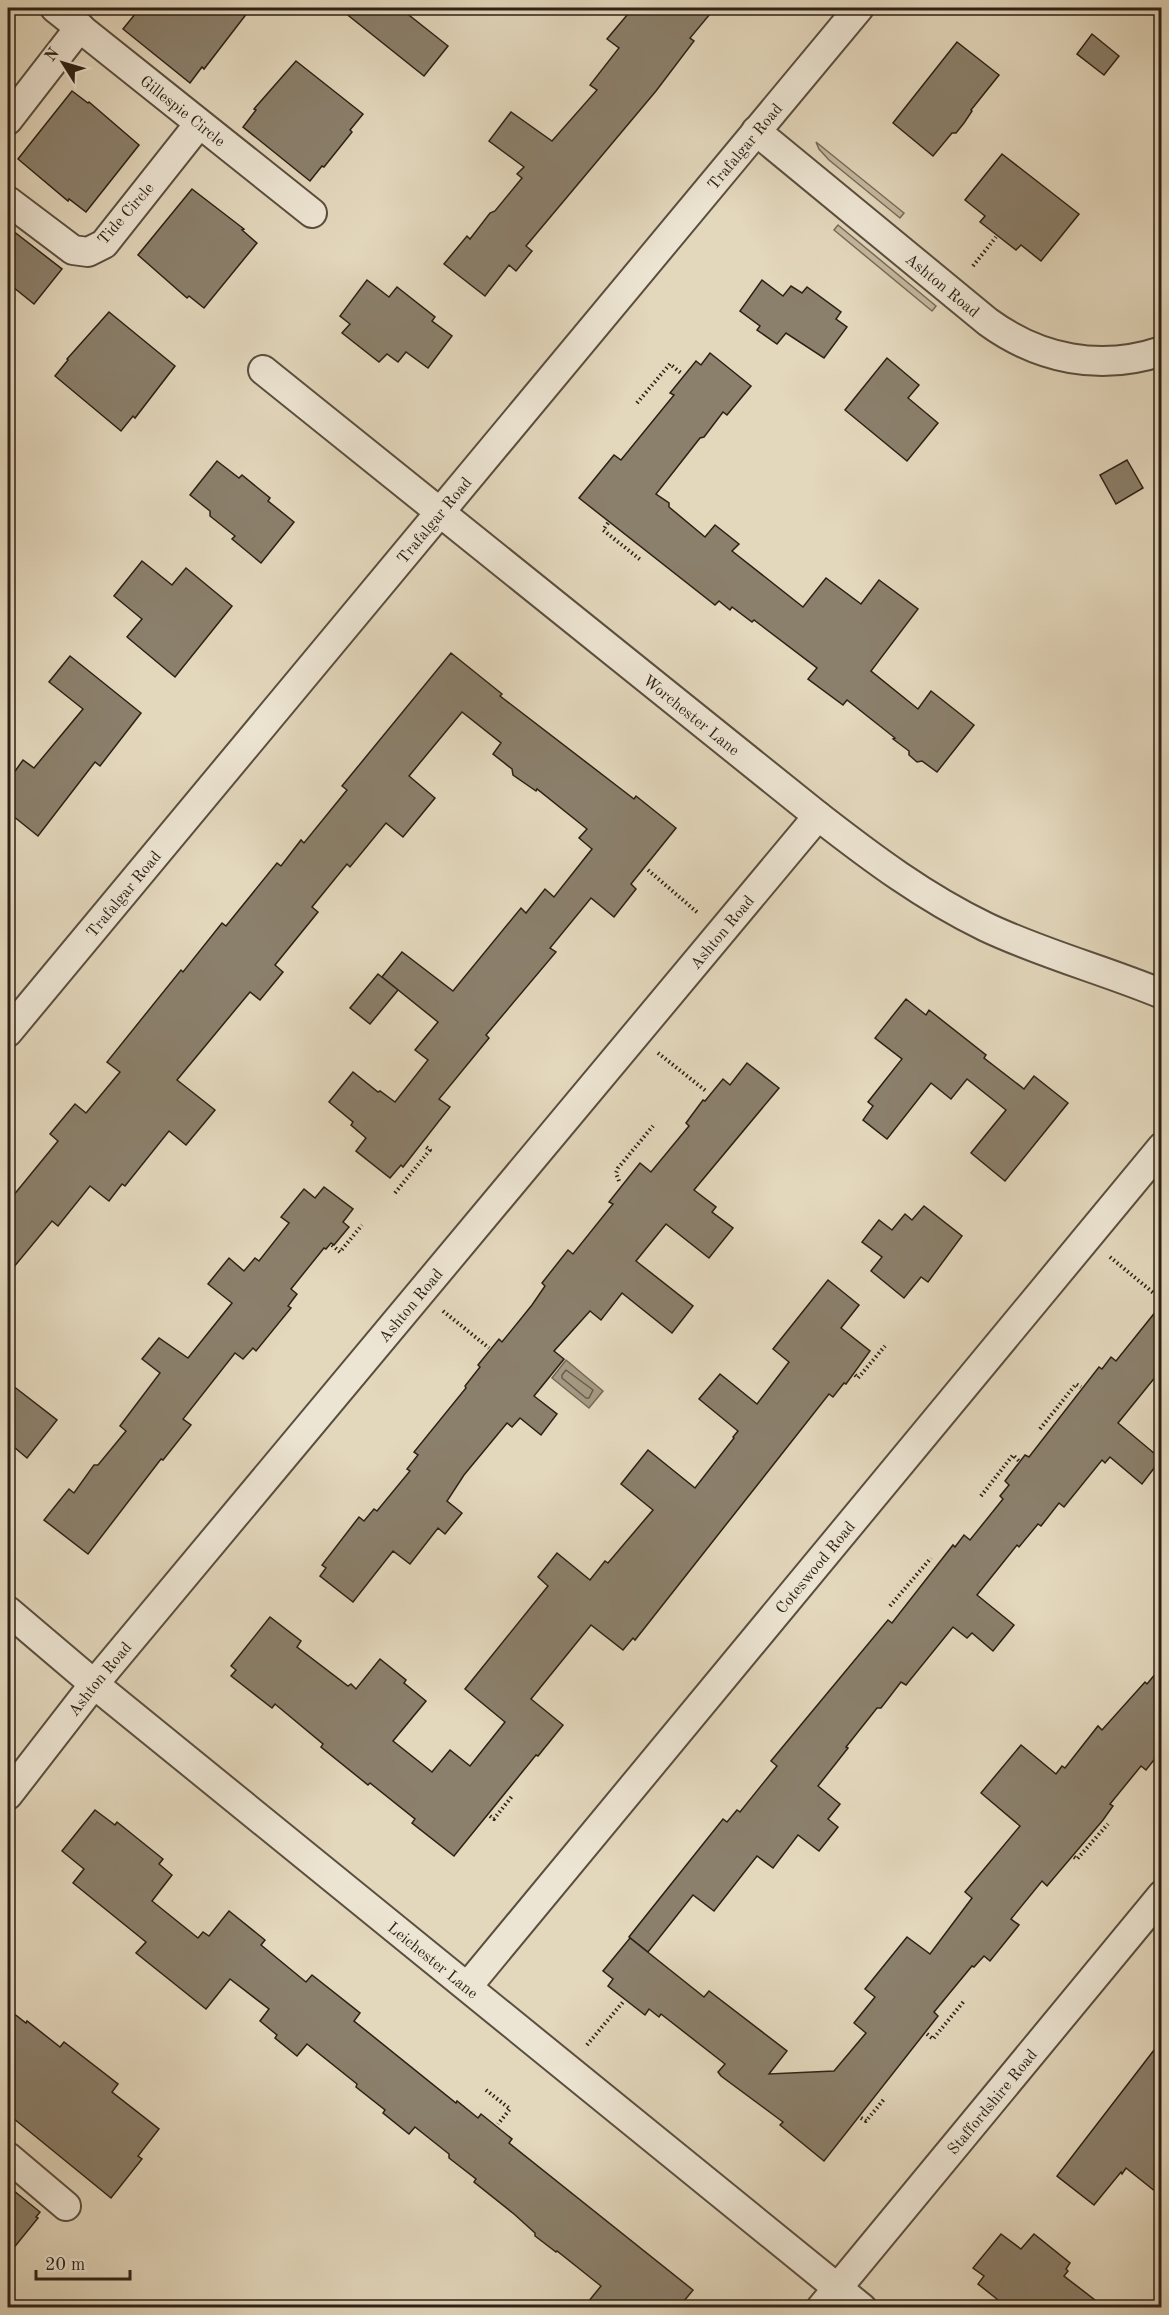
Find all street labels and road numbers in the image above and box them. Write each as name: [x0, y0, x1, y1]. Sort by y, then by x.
street label: Gillespie Circle: [136, 73, 227, 150]
street label: Trafalgar Road: [706, 101, 786, 193]
street label: Tide Circle: [95, 180, 158, 248]
street label: Ashton Road: [902, 251, 981, 321]
street label: Trafalgar Road: [395, 475, 475, 567]
street label: Worchester Lane: [639, 673, 742, 760]
street label: Trafalgar Road: [84, 849, 165, 941]
street label: Ashton Road: [688, 893, 758, 973]
street label: Ashton Road: [377, 1266, 447, 1346]
street label: Coteswood Road: [774, 1519, 859, 1617]
street label: Ashton Road: [66, 1640, 135, 1720]
street label: Leichester Lane: [384, 1920, 480, 2003]
street label: Staffordshire Road: [945, 2047, 1041, 2158]

